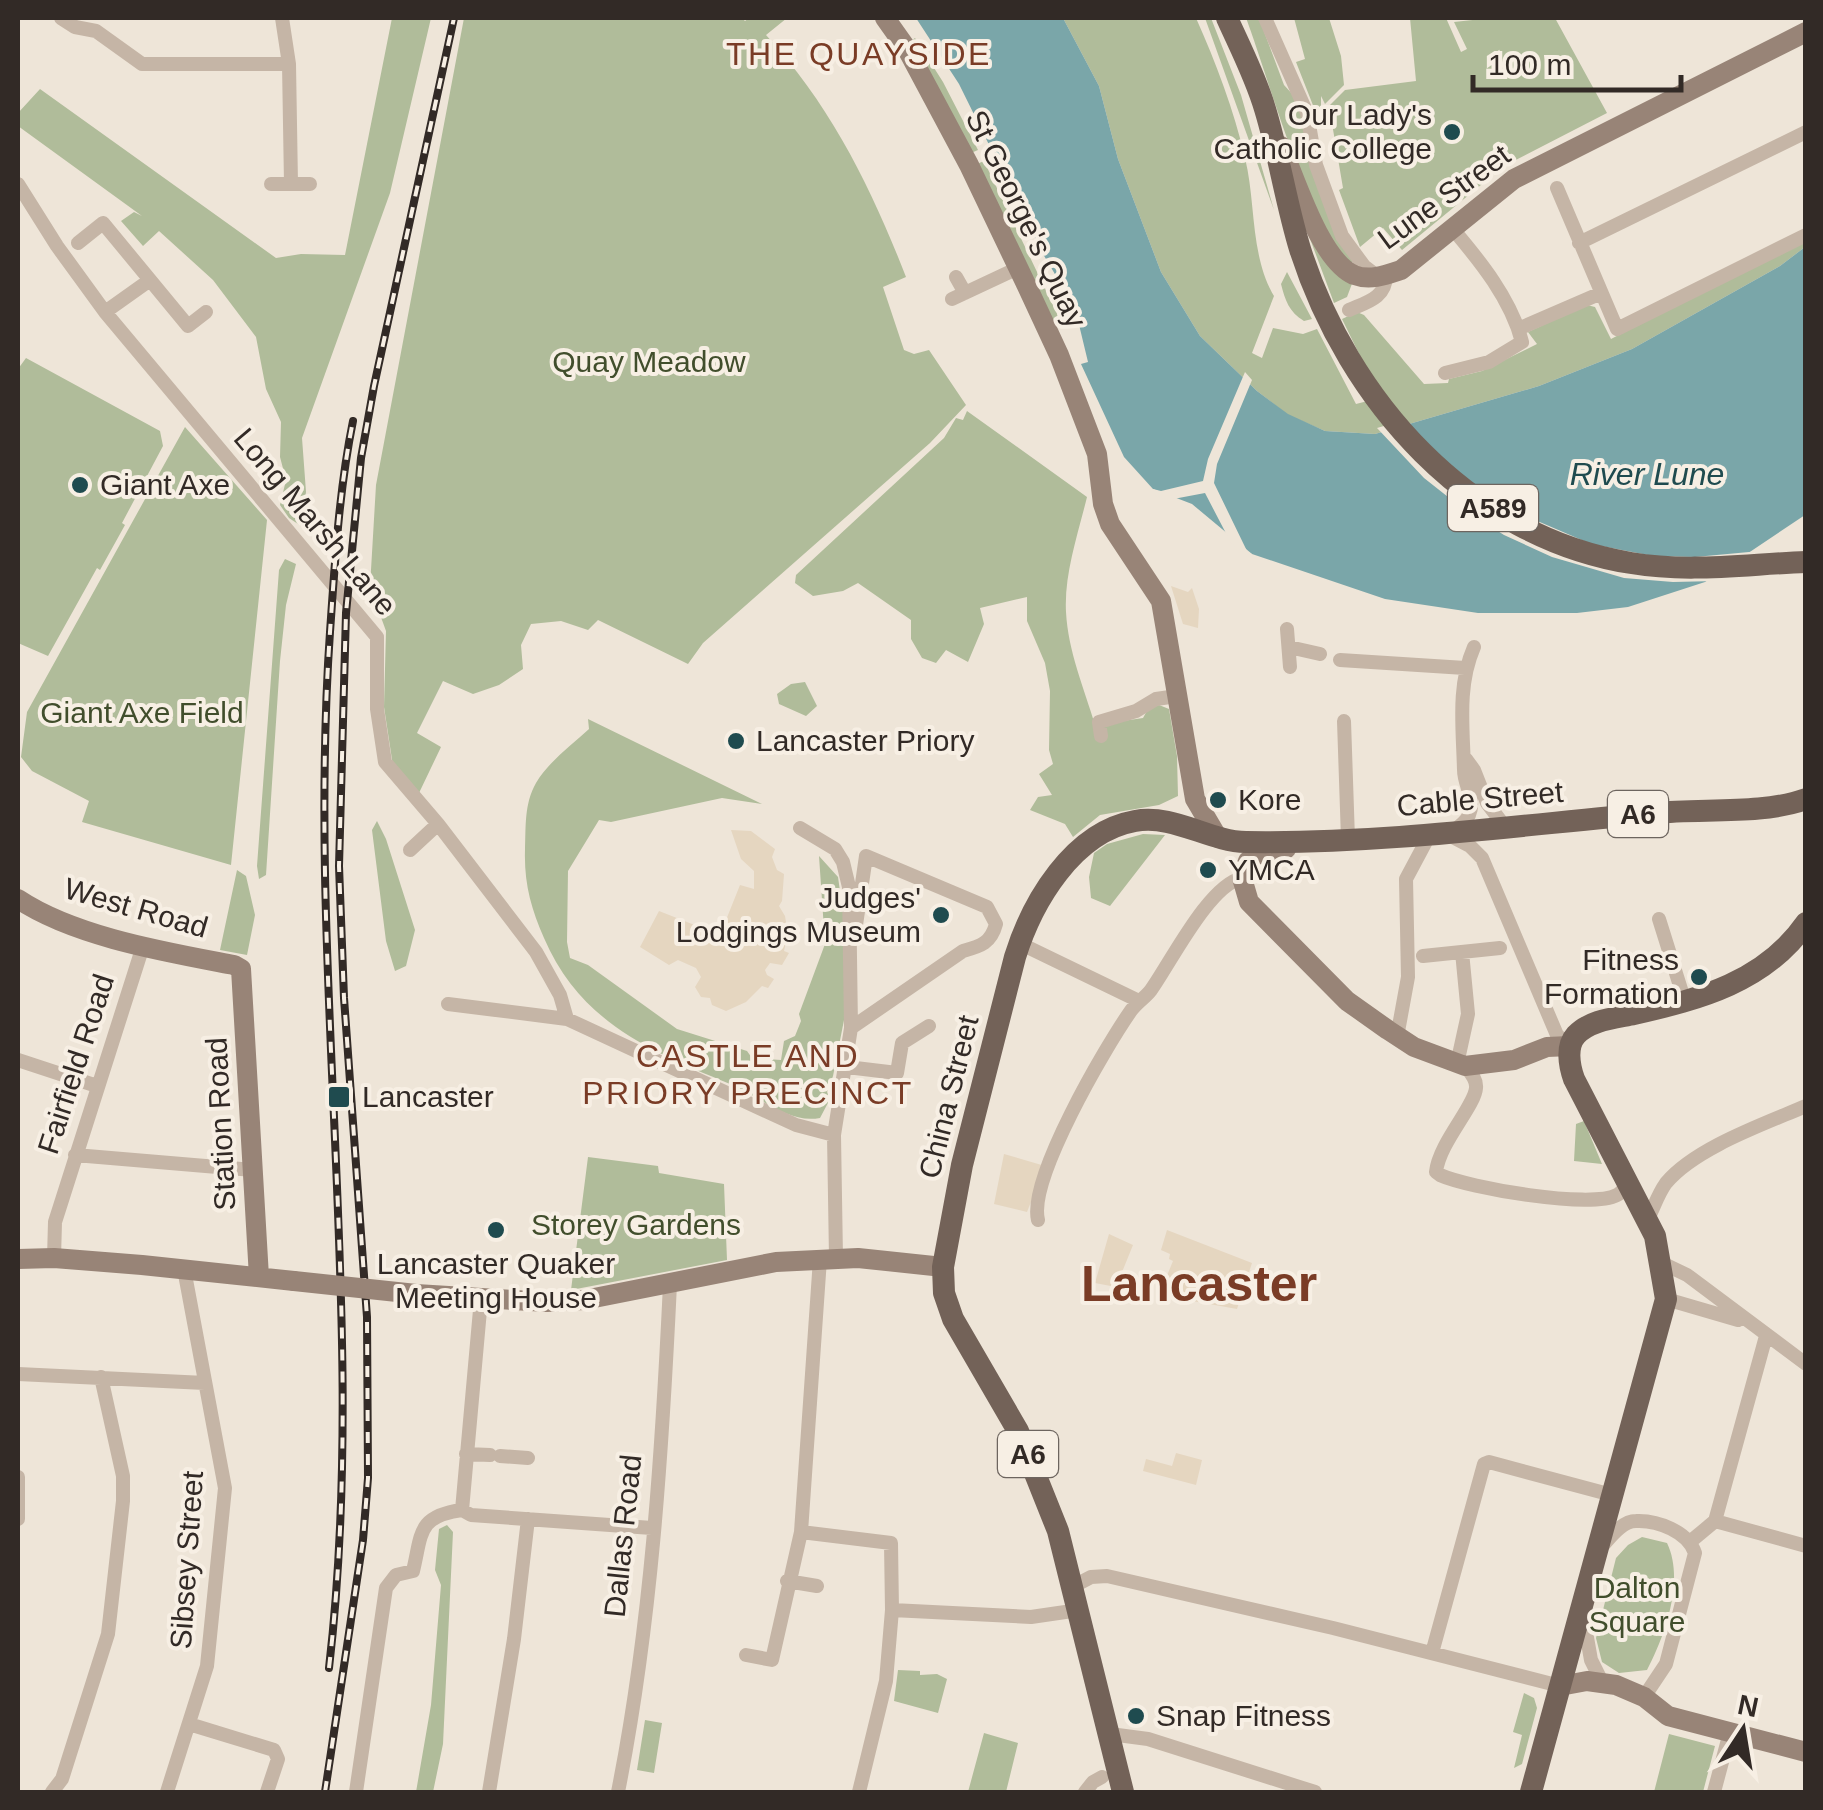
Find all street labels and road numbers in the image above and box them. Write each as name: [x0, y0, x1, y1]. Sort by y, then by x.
street label: St George's Quay: [960, 105, 1093, 333]
street label: Lune Street: [1371, 137, 1517, 256]
street label: Long Marsh Lane: [228, 422, 403, 622]
road number: A589: [1448, 485, 1538, 531]
street label: Cable Street: [1395, 775, 1565, 822]
road number: A6: [1608, 791, 1668, 837]
street label: West Road: [61, 871, 212, 944]
street label: Fairfield Road: [31, 970, 120, 1158]
street label: China Street: [912, 1011, 985, 1182]
street label: Station Road: [199, 1037, 242, 1211]
road number: A6: [998, 1431, 1058, 1477]
street label: Dallas Road: [598, 1453, 647, 1619]
street label: Sibsey Street: [164, 1469, 209, 1650]

